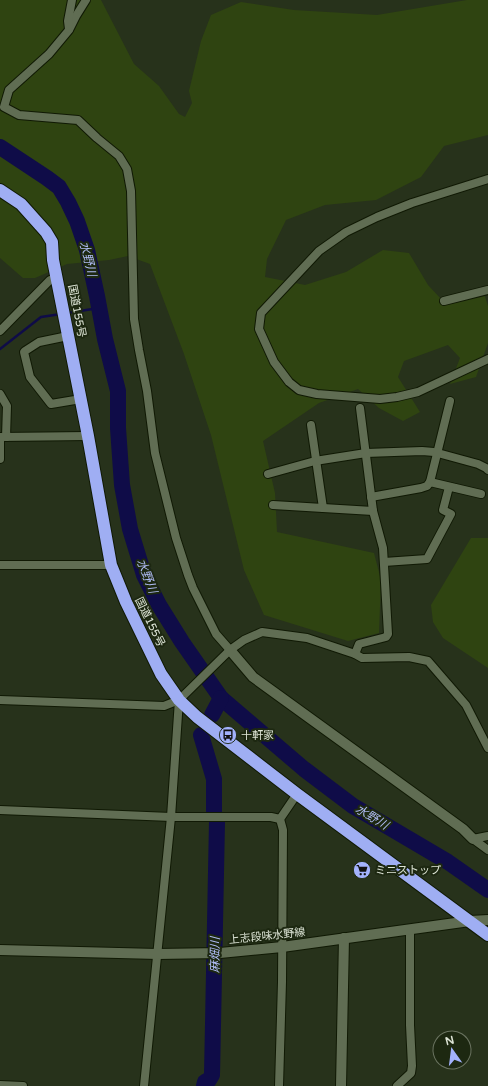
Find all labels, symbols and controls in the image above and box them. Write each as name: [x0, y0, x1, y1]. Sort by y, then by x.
water label: 水野川: [77, 240, 100, 280]
street label: 国道155号: [65, 283, 89, 339]
water label: 水野川: [134, 557, 161, 597]
street label: 国道155号: [132, 595, 168, 649]
bus stop icon: 十軒家: [218, 725, 238, 745]
place label: 十軒家: [241, 729, 274, 742]
water label: 水野川: [353, 802, 393, 833]
supermarket icon: ミニストップ: [352, 860, 372, 880]
place label: ミニストップ: [375, 864, 441, 877]
street label: 上志段味水野線: [228, 926, 306, 946]
water label: 麻畑川: [208, 935, 222, 973]
north arrow: [432, 1030, 472, 1070]
text: N: [444, 1033, 456, 1048]

